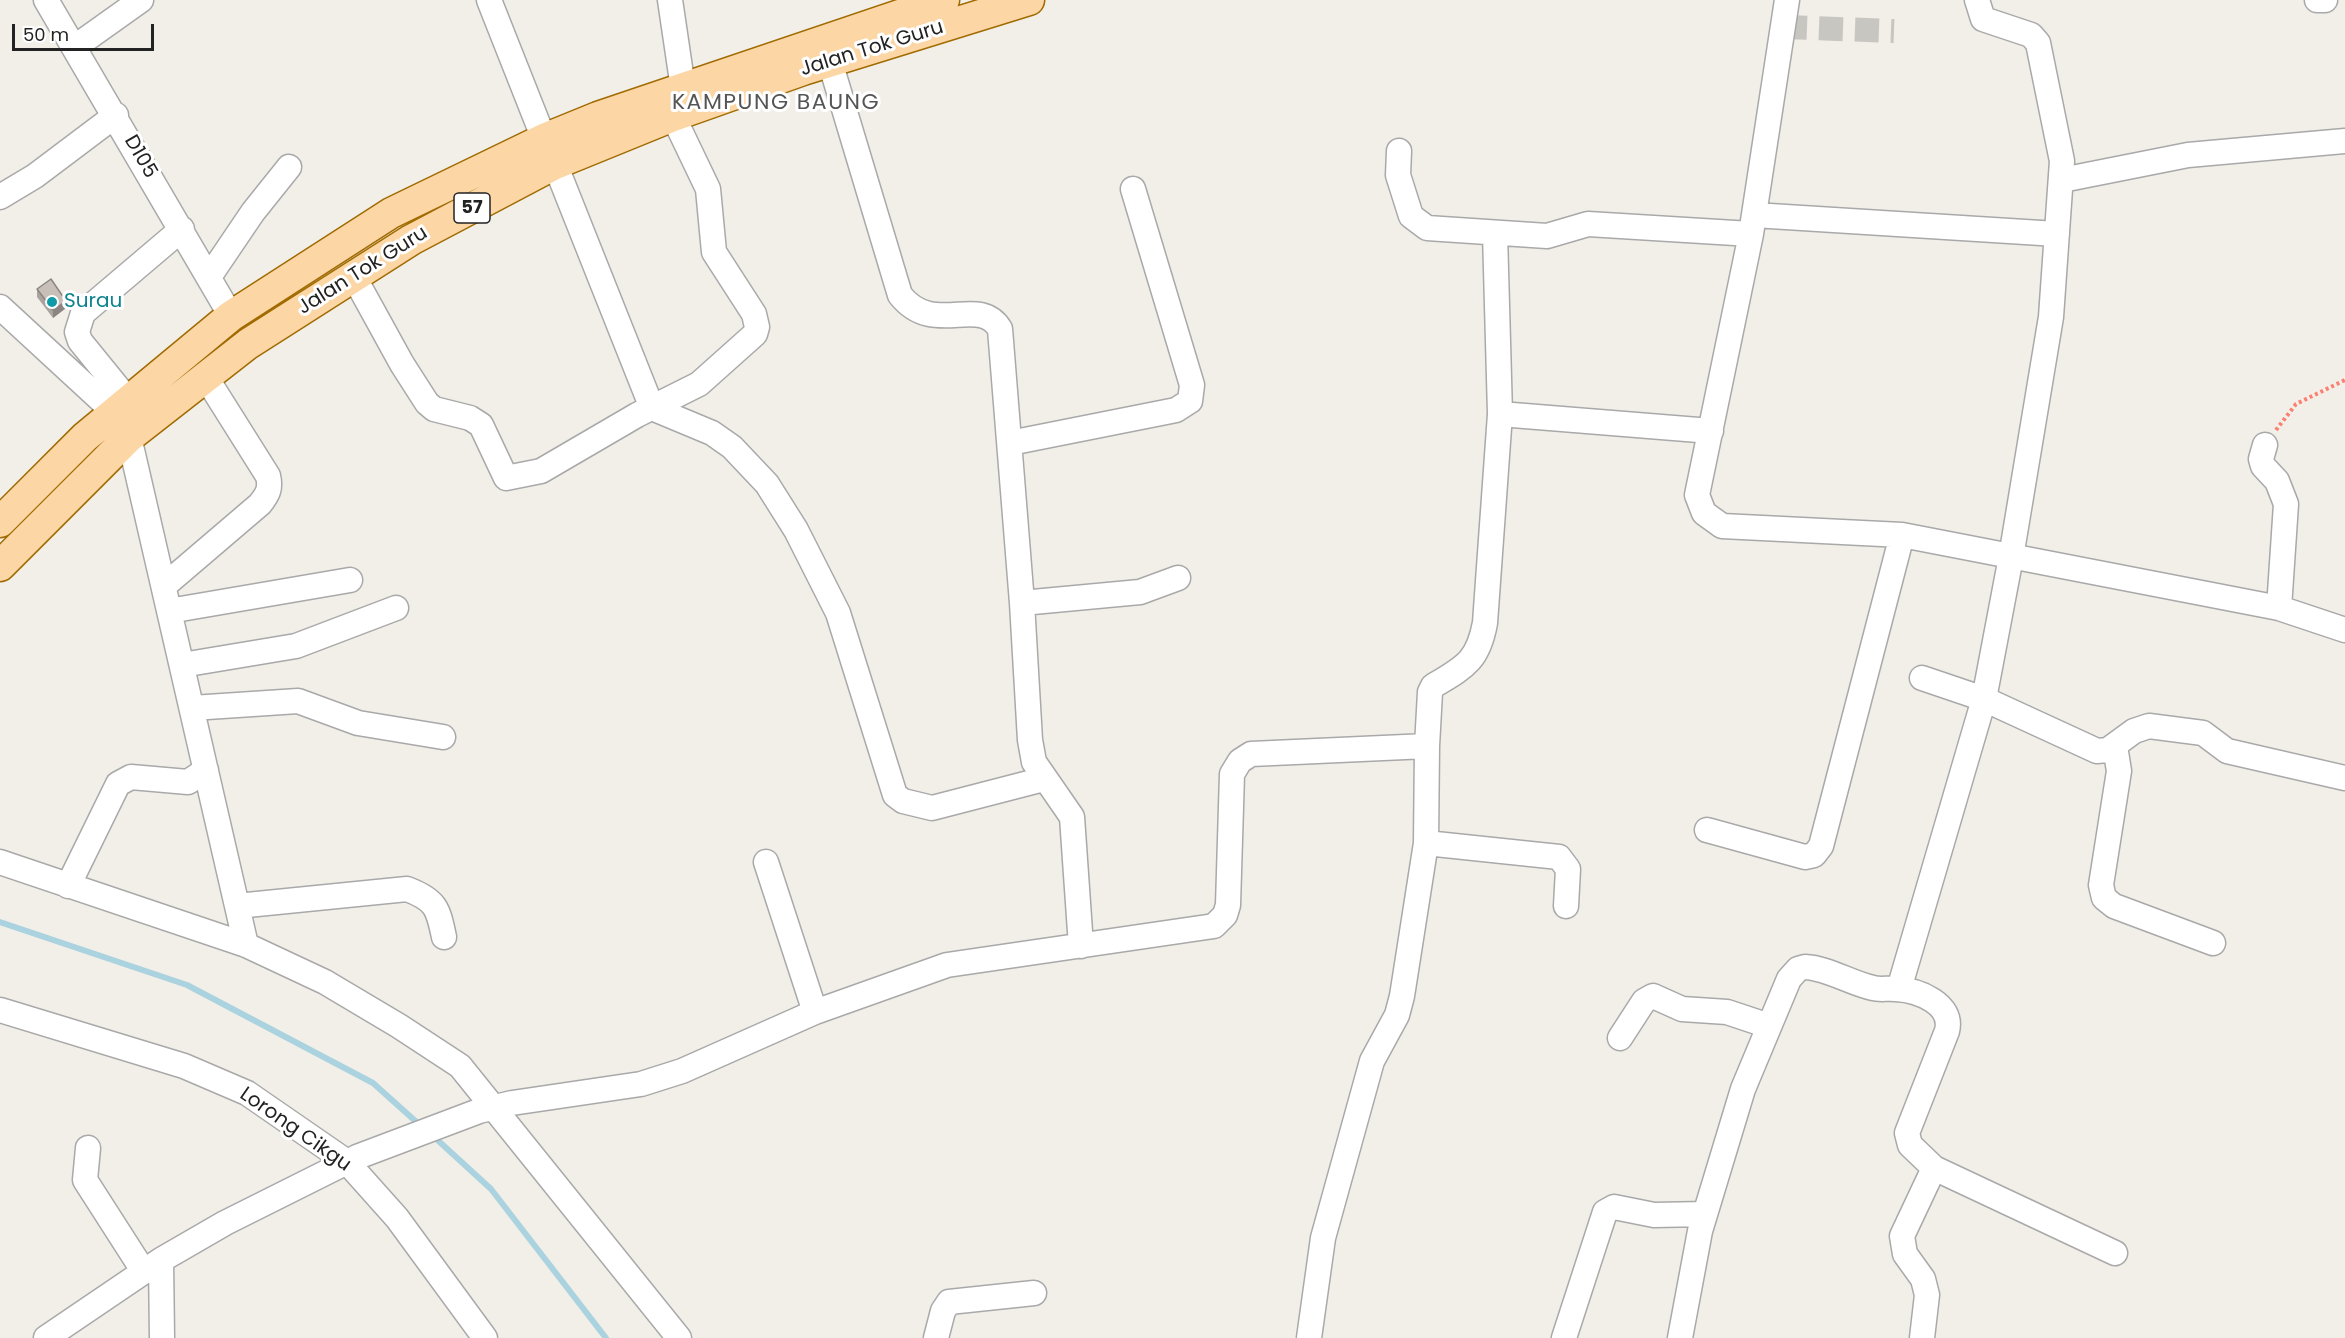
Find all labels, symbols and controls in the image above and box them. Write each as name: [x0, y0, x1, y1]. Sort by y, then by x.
scale bar: [15, 12, 158, 50]
street label: Jalan Tok Guru: [797, 16, 947, 82]
text: 50 m: [23, 22, 69, 47]
district label: KAMPUNG BAUNG: [672, 90, 880, 116]
street label: D105: [118, 131, 162, 183]
road number: 57: [454, 193, 490, 223]
street label: Jalan Tok Guru: [294, 221, 432, 321]
place label: Surau: [64, 290, 122, 314]
marker: Surau: [45, 295, 59, 309]
street label: Lorong Cikgu: [235, 1083, 355, 1177]

